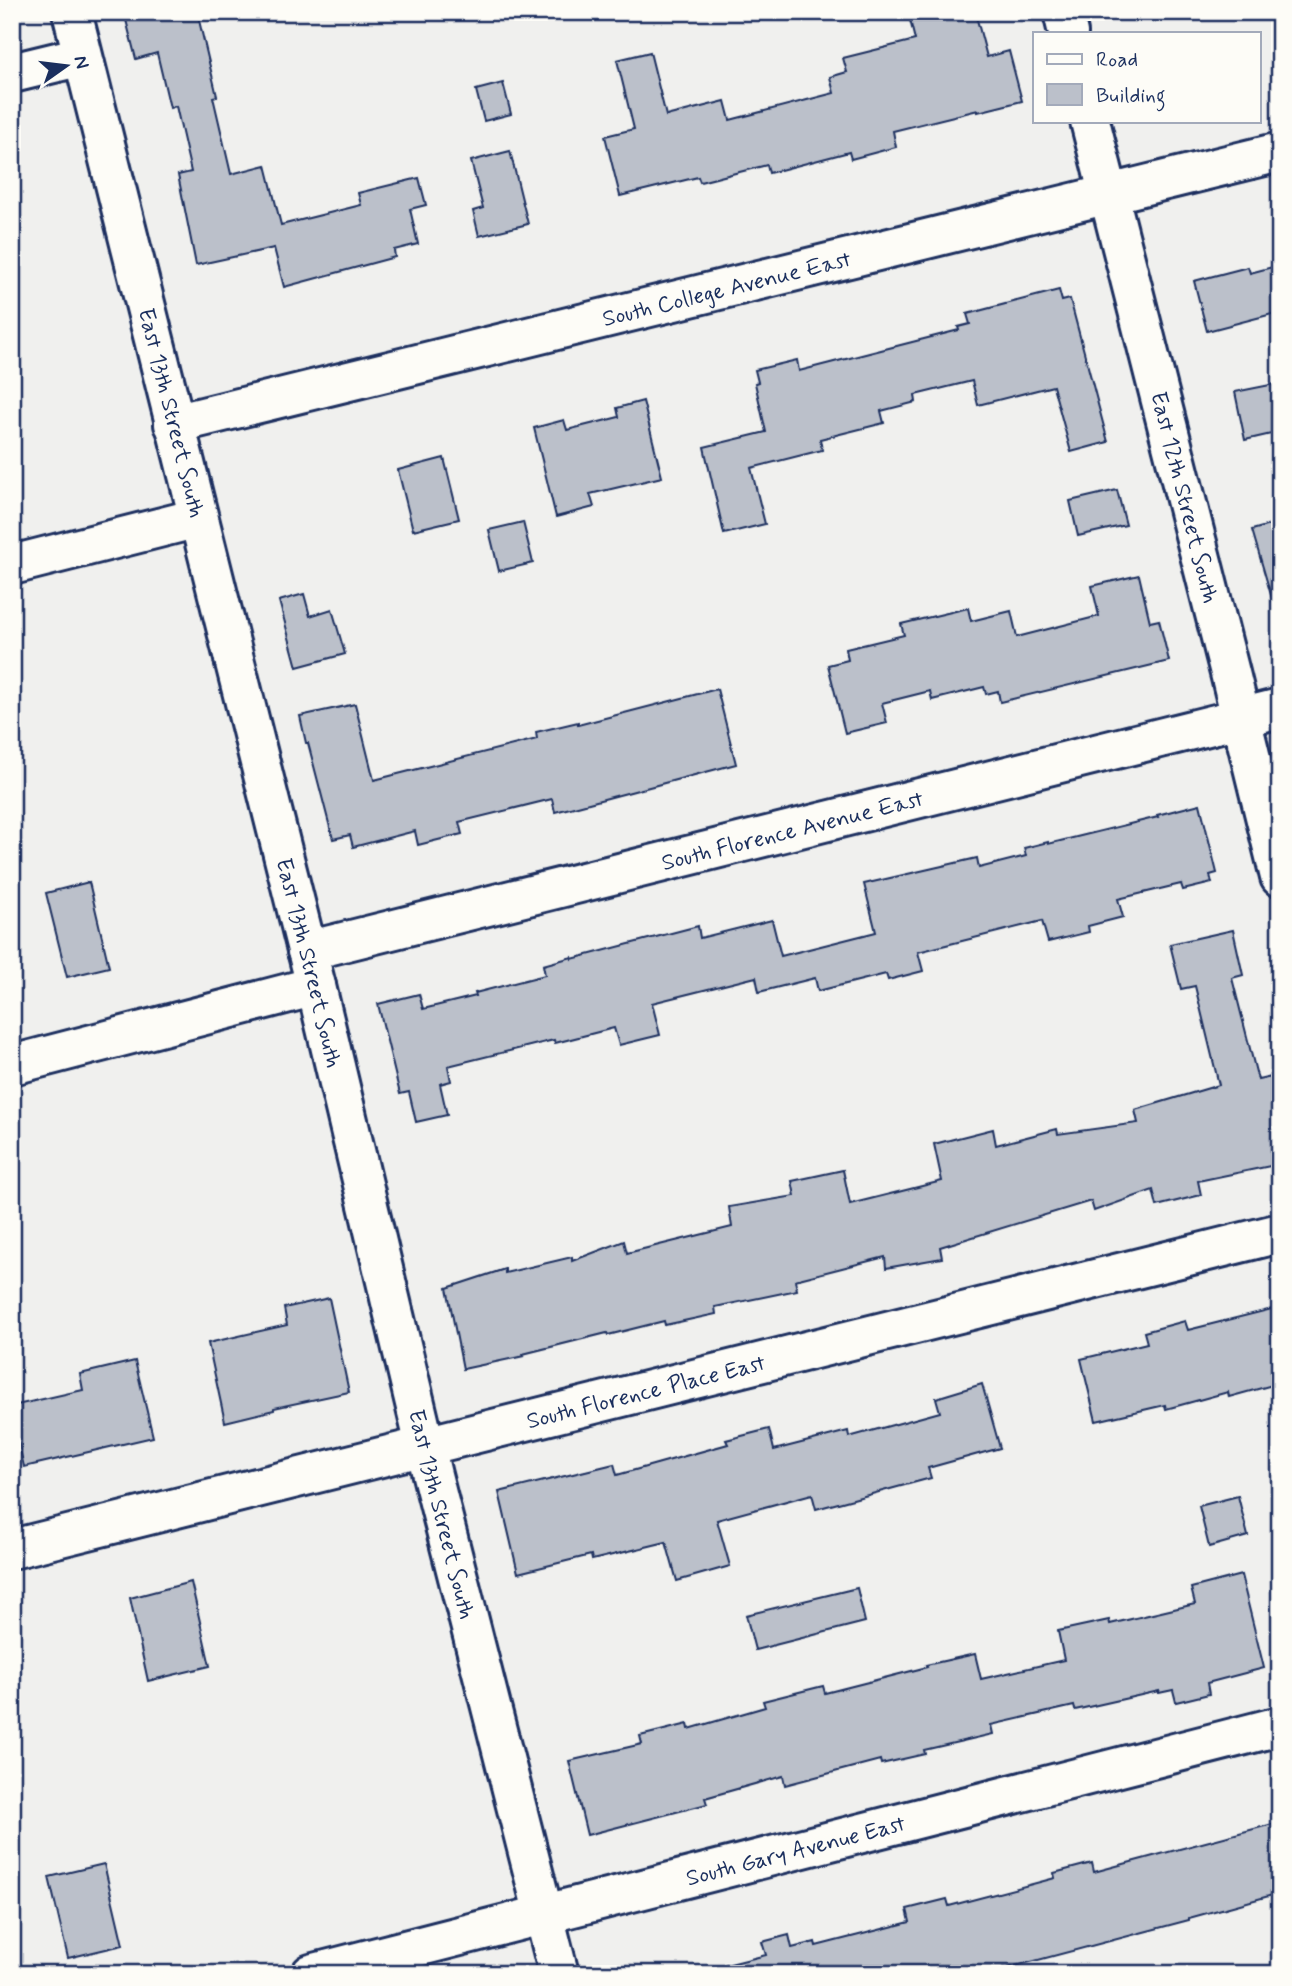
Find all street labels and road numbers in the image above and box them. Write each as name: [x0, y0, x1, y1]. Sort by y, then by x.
street label: South College Avenue East: [600, 245, 855, 335]
street label: East 13th Street South: [130, 305, 211, 521]
street label: East 12th Street South: [1142, 389, 1225, 607]
street label: South Florence Avenue East: [659, 785, 927, 879]
street label: East 13th Street South: [268, 855, 348, 1071]
street label: South Florence Place East: [524, 1349, 769, 1437]
street label: East 13th Street South: [400, 1407, 481, 1622]
street label: South Gary Avenue East: [683, 1809, 909, 1894]

